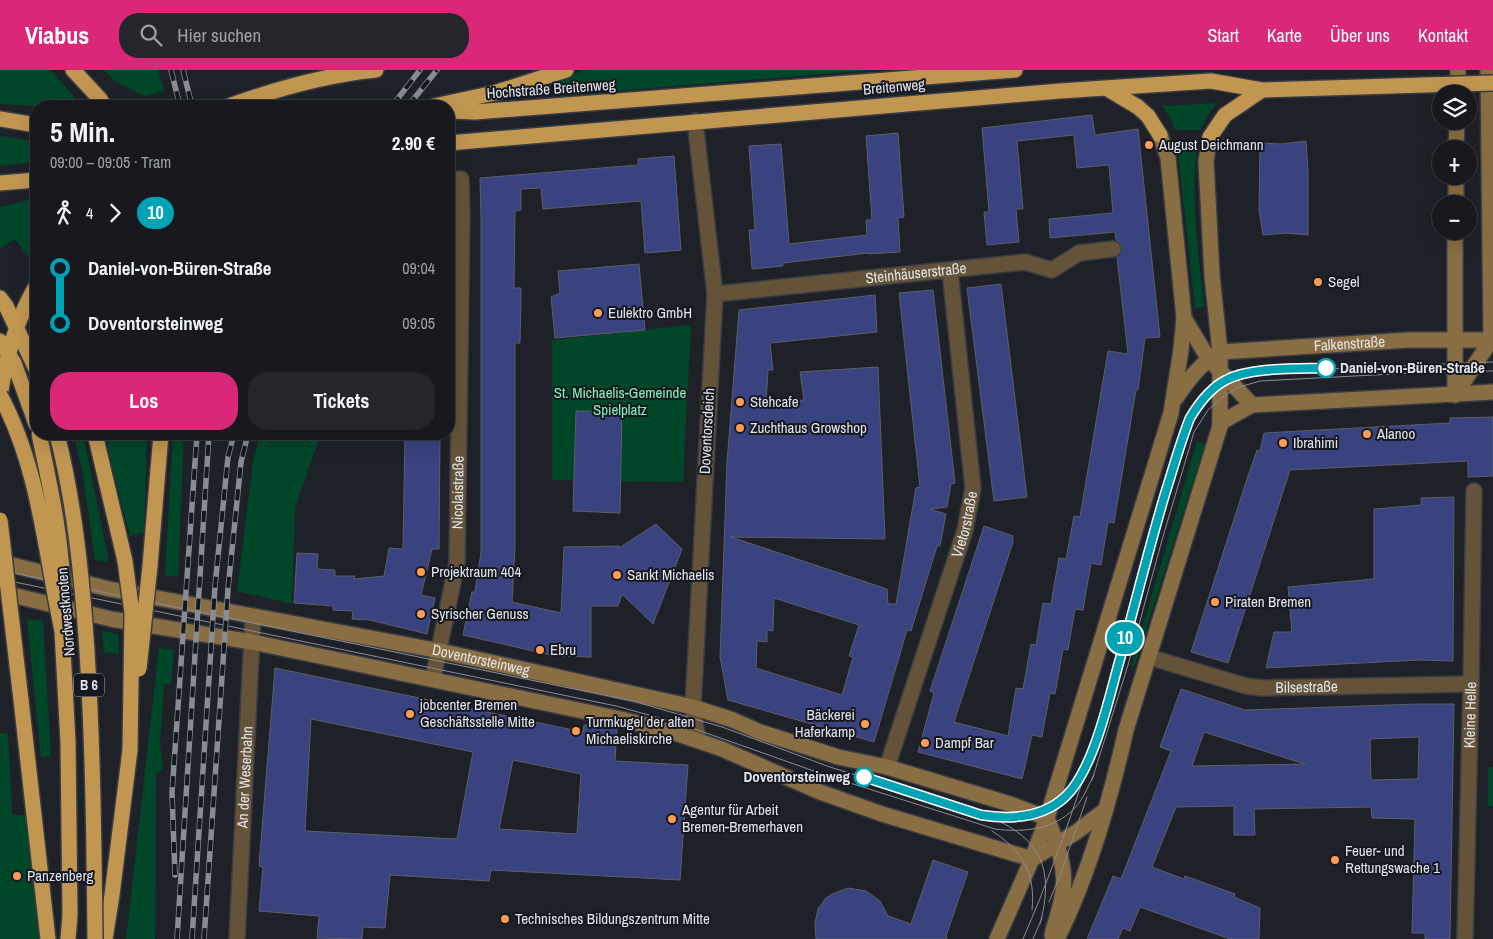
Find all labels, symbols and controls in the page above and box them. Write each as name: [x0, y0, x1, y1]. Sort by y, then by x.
search box: [119, 13, 469, 58]
text: Viabus: [25, 19, 89, 51]
icon: search: [137, 21, 165, 49]
text: Hier suchen: [177, 22, 261, 48]
text: Start: [1208, 23, 1239, 48]
text: Karte: [1267, 23, 1302, 48]
text: Über uns: [1330, 23, 1390, 48]
text: Kontakt: [1418, 23, 1468, 48]
street label: Breitenweg: [862, 73, 926, 100]
street label: Hochstraße Breitenweg: [486, 74, 616, 103]
map controls: [1432, 85, 1477, 240]
button: layers: [1432, 85, 1477, 130]
text: 5 Min.: [50, 113, 115, 151]
text: 2.90 €: [392, 130, 435, 156]
place label: August Deichmann: [1158, 134, 1264, 155]
marker: August Deichmann: [1143, 139, 1155, 151]
button: +: [1432, 140, 1477, 185]
text: 09:00 – 09:05 · Tram: [50, 151, 171, 173]
button: −: [1432, 195, 1477, 240]
icon: walk: [50, 199, 78, 227]
icon: forward: [101, 199, 129, 227]
text: 10: [147, 200, 164, 225]
text: 4: [86, 202, 93, 224]
text: Daniel-von-Büren-Straße: [88, 255, 272, 281]
text: 09:04: [402, 257, 435, 279]
street label: Steinhäuserstraße: [864, 257, 967, 288]
place label: Segel: [1328, 271, 1359, 292]
marker: Segel: [1312, 276, 1324, 288]
place label: Eulektro GmbH: [608, 302, 692, 323]
marker: Eulektro GmbH: [592, 307, 604, 319]
text: Doventorsteinweg: [88, 310, 223, 336]
text: 09:05: [402, 312, 435, 334]
street label: Falkenstraße: [1313, 331, 1386, 356]
place label: Daniel-von-Büren-Straße: [1340, 357, 1485, 378]
marker: Daniel-von-Büren-Straße: [1316, 358, 1336, 378]
button: Los: [50, 372, 238, 430]
button: Tickets: [248, 372, 435, 430]
park label: St. Michaelis-Gemeinde Spielplatz: [554, 382, 686, 420]
street label: Doventorsdeich: [694, 387, 719, 475]
place label: Stehcafe: [750, 391, 799, 412]
marker: Stehcafe: [734, 396, 746, 408]
place label: Zuchthaus Growshop: [750, 417, 867, 438]
marker: Zuchthaus Growshop: [734, 422, 746, 434]
place label: Alanoo: [1376, 423, 1415, 444]
marker: Alanoo: [1361, 428, 1373, 440]
place label: Ibrahimi: [1293, 432, 1338, 453]
marker: Ibrahimi: [1277, 437, 1289, 449]
street label: Nicolaistraße: [446, 456, 469, 529]
street label: Vietorstraße: [946, 489, 982, 560]
place label: Projektraum 404: [431, 561, 521, 582]
place label: Sankt Michaelis: [627, 564, 715, 585]
marker: Projektraum 404: [415, 566, 427, 578]
street label: Nordwestknoten: [51, 567, 80, 657]
marker: Sankt Michaelis: [611, 569, 623, 581]
place label: Piraten Bremen: [1225, 591, 1311, 612]
marker: Piraten Bremen: [1209, 596, 1221, 608]
place label: Syrischer Genuss: [431, 603, 529, 624]
marker: Syrischer Genuss: [415, 608, 427, 620]
line badge: 10: [1102, 622, 1148, 654]
text: 10: [1117, 625, 1133, 650]
street label: Doventorsteinweg: [431, 639, 532, 681]
place label: Ebru: [550, 639, 576, 660]
marker: Ebru: [534, 644, 546, 656]
road number: B 6: [74, 674, 104, 696]
street label: Bilsestraße: [1275, 676, 1338, 698]
street label: Kleine Helle: [1458, 681, 1481, 748]
place label: jobcenter Bremen Geschäftsstelle Mitte: [419, 694, 535, 732]
place label: Bäckerei Haferkamp: [795, 704, 855, 742]
marker: jobcenter Bremen Geschäftsstelle Mitte: [404, 708, 416, 720]
place label: Turmkugel der alten Michaeliskirche: [586, 711, 694, 749]
marker: Bäckerei Haferkamp: [859, 718, 871, 730]
street label: An der Weserbahn: [231, 725, 258, 830]
marker: Turmkugel der alten Michaeliskirche: [570, 725, 582, 737]
place label: Dampf Bar: [935, 732, 994, 753]
marker: Dampf Bar: [919, 737, 931, 749]
place label: Doventorsteinweg: [743, 766, 850, 787]
marker: Doventorsteinweg: [854, 767, 874, 787]
place label: Agentur für Arbeit Bremen-Bremerhaven: [681, 799, 803, 837]
marker: Agentur für Arbeit Bremen-Bremerhaven: [666, 813, 678, 825]
place label: Feuer- und Rettungswache 1: [1345, 840, 1440, 878]
marker: Feuer- und Rettungswache 1: [1329, 854, 1341, 866]
place label: Panzenberg: [27, 865, 93, 886]
marker: Panzenberg: [11, 870, 23, 882]
place label: Technisches Bildungszentrum Mitte: [515, 908, 710, 929]
marker: Technisches Bildungszentrum Mitte: [499, 913, 511, 925]

